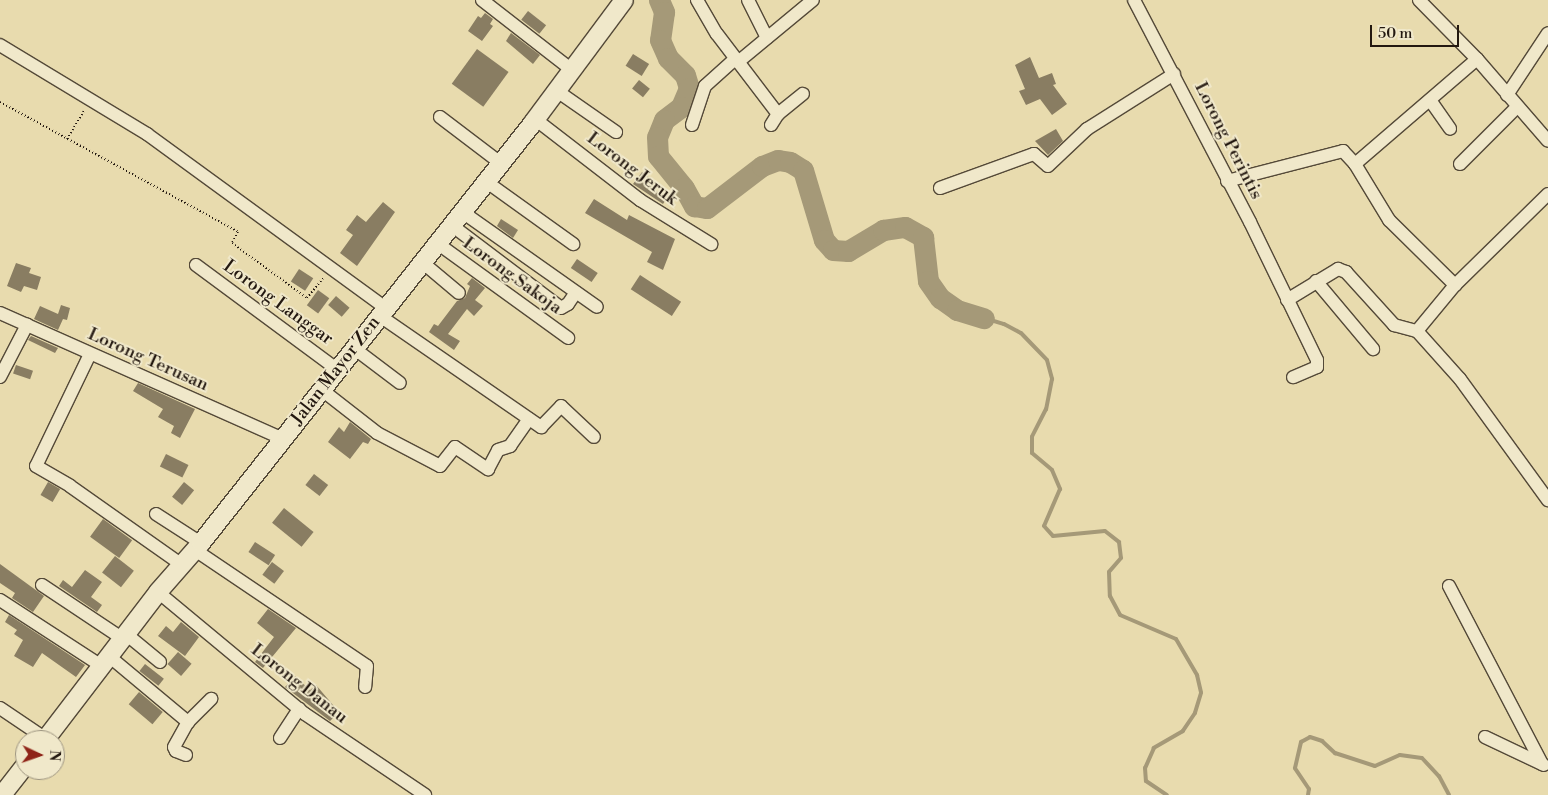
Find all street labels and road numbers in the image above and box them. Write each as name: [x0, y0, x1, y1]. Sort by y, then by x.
street label: Lorong Perintis: [1189, 79, 1267, 203]
street label: Lorong Jeruk: [582, 128, 682, 210]
street label: Lorong Sakoja: [458, 233, 566, 319]
street label: Lorong Langgar: [219, 256, 337, 350]
street label: Jalan Mayor Zen: [287, 312, 385, 430]
street label: Lorong Terusan: [84, 324, 212, 396]
street label: Lorong Danau: [246, 640, 352, 728]

